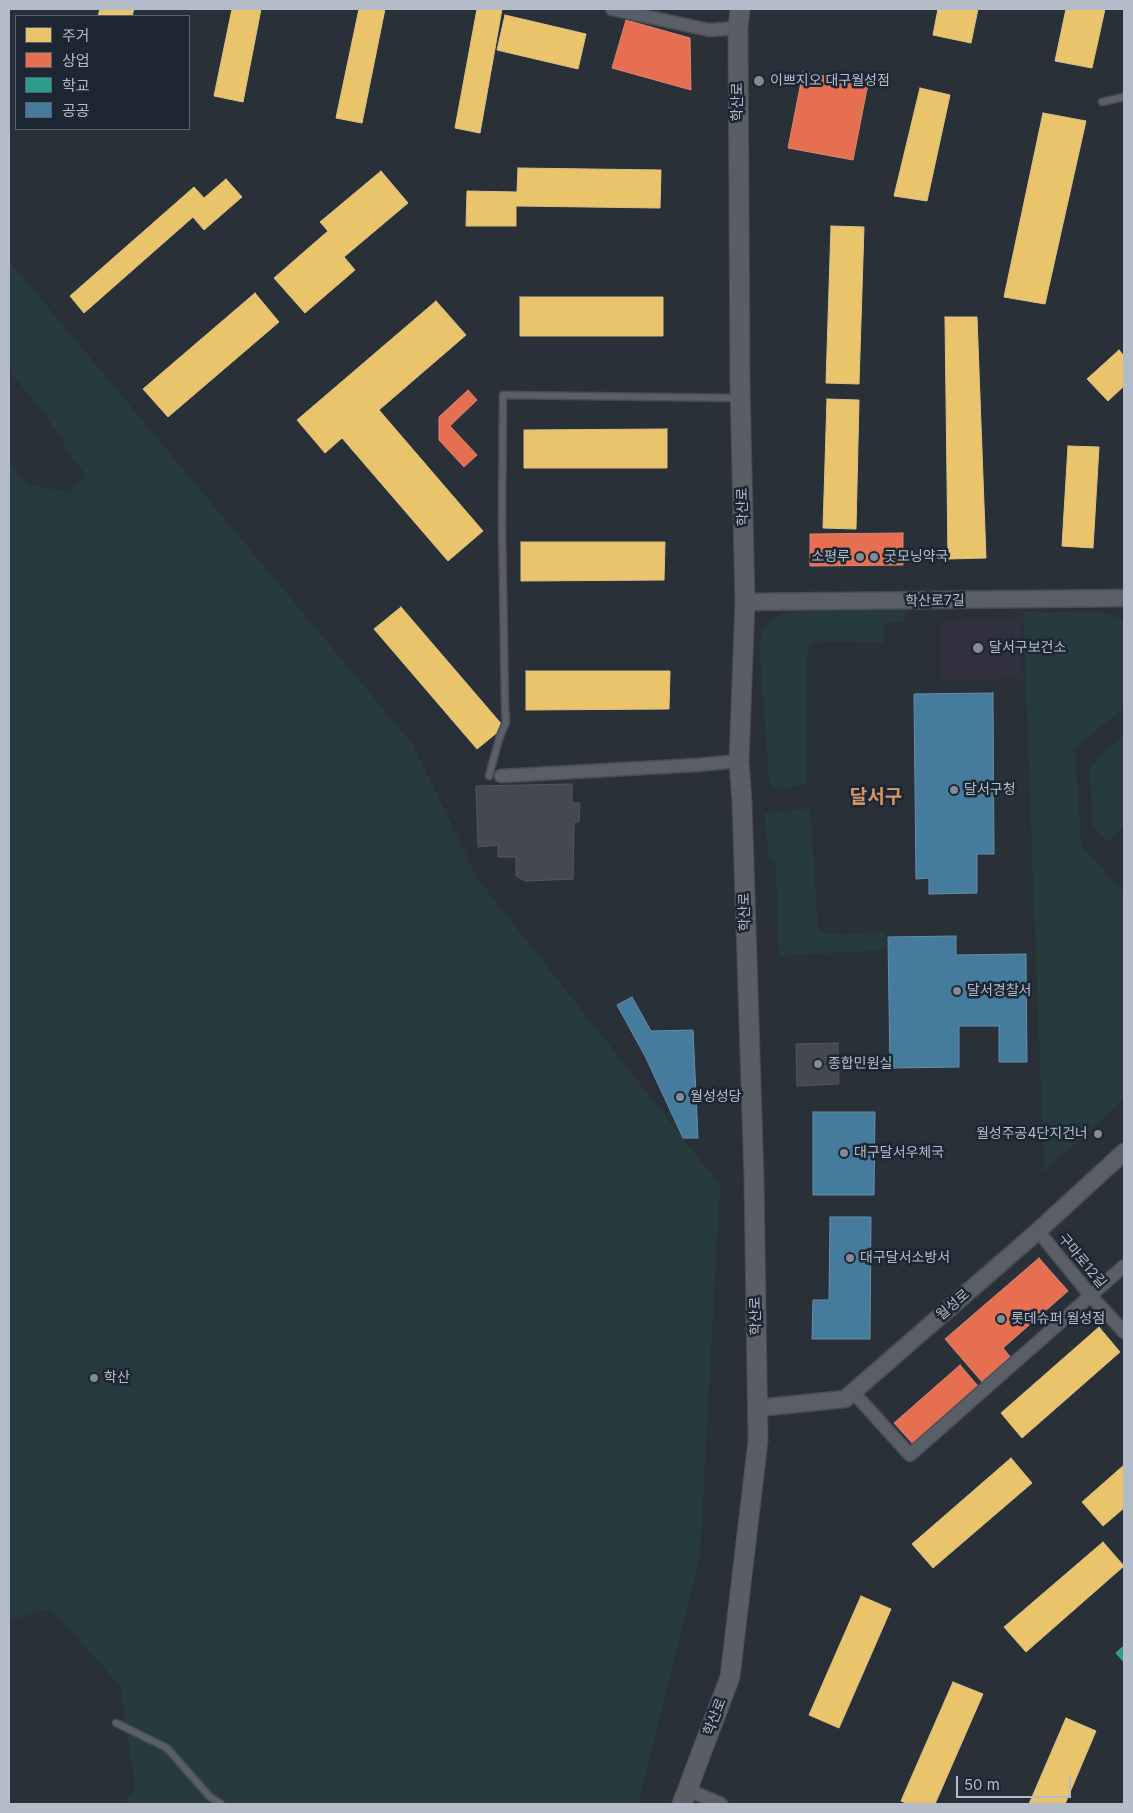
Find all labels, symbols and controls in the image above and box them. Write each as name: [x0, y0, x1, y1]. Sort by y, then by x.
legend: [15, 15, 190, 130]
text: 주거: [62, 26, 90, 45]
text: 상업: [62, 51, 90, 70]
place label: 이쁘지오 대구월성점: [770, 73, 890, 89]
marker: 이쁘지오 대구월성점: [752, 74, 766, 88]
text: 학교: [62, 76, 90, 95]
street label: 학산로: [730, 83, 746, 121]
text: 공공: [62, 101, 90, 120]
street label: 학산로: [734, 488, 752, 526]
place label: 소평루: [811, 549, 850, 565]
place label: 굿모닝약국: [884, 549, 948, 565]
marker: 소평루: [854, 551, 866, 563]
marker: 굿모닝약국: [868, 551, 880, 563]
street label: 학산로7길: [905, 592, 965, 610]
place label: 달서구보건소: [989, 640, 1066, 656]
marker: 달서구보건소: [971, 641, 985, 655]
place label: 달서구청: [964, 782, 1016, 798]
marker: 달서구청: [948, 784, 960, 796]
district label: 달서구: [850, 786, 902, 808]
street label: 학산로: [736, 893, 754, 931]
place label: 달서경찰서: [967, 983, 1031, 999]
marker: 달서경찰서: [951, 985, 963, 997]
place label: 종합민원실: [828, 1056, 892, 1072]
marker: 종합민원실: [812, 1058, 824, 1070]
place label: 월성성당: [690, 1089, 742, 1105]
marker: 월성성당: [674, 1091, 686, 1103]
place label: 월성주공4단지건너: [976, 1126, 1088, 1142]
marker: 월성주공4단지건너: [1092, 1128, 1104, 1140]
place label: 대구달서우체국: [854, 1145, 944, 1161]
marker: 대구달서우체국: [838, 1147, 850, 1159]
street label: 구마로12길: [1054, 1230, 1110, 1292]
place label: 대구달서소방서: [860, 1250, 950, 1266]
marker: 대구달서소방서: [844, 1252, 856, 1264]
street label: 월성로: [933, 1286, 973, 1324]
street label: 학산로: [747, 1297, 765, 1335]
place label: 롯데슈퍼 월성점: [1011, 1311, 1105, 1327]
marker: 롯데슈퍼 월성점: [995, 1313, 1007, 1325]
place label: 학산: [104, 1370, 130, 1386]
marker: 학산: [88, 1372, 100, 1384]
street label: 학산로: [700, 1696, 730, 1738]
scale bar: [958, 1766, 1073, 1798]
text: 50 m: [964, 1775, 1000, 1794]

